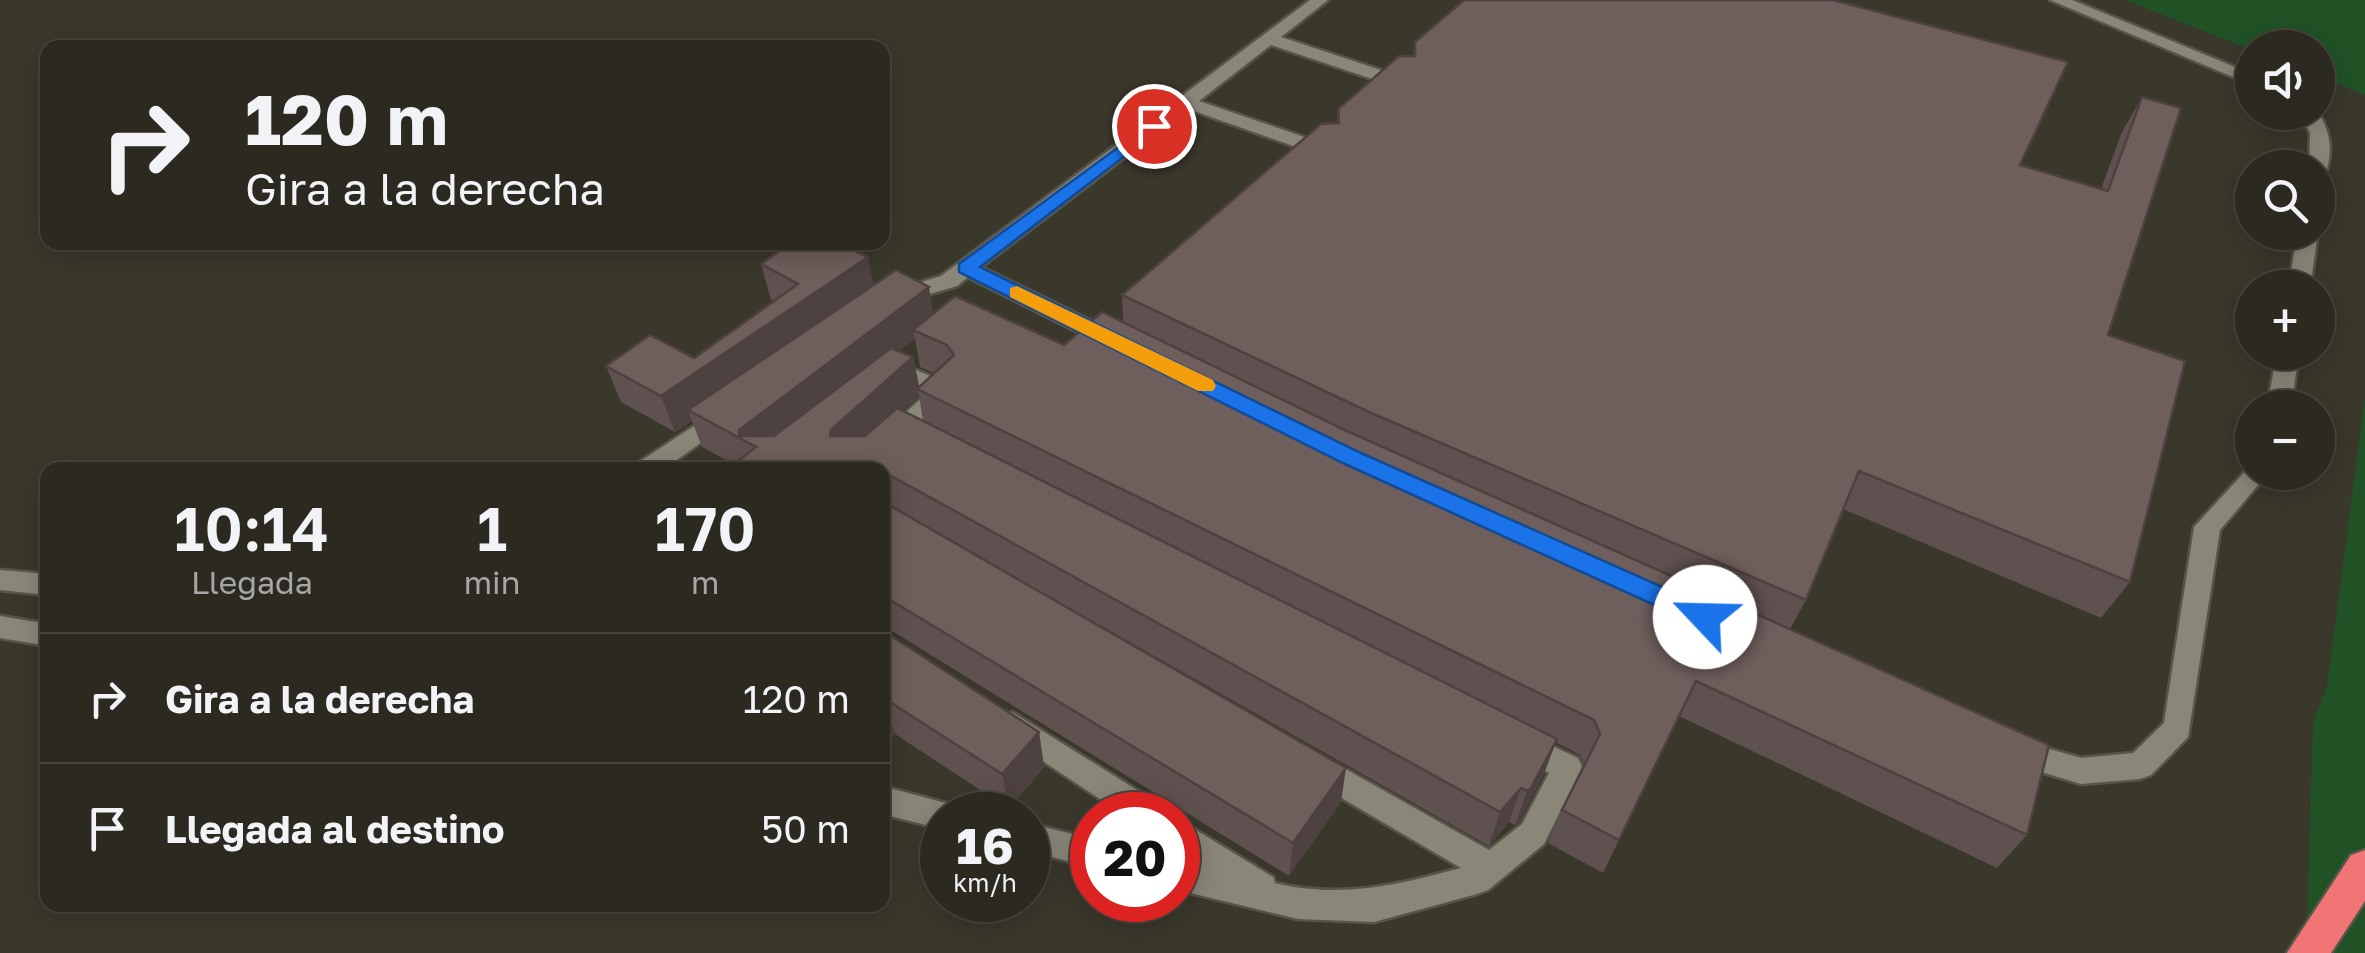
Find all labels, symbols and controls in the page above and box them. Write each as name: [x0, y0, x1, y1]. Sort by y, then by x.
map controls: [2235, 30, 2335, 490]
button: sound: [2235, 30, 2335, 130]
text: 120 m: [245, 76, 448, 160]
icon: right: [80, 80, 210, 210]
pin: [1112, 84, 1197, 169]
icon: arrive: [1127, 99, 1182, 154]
button: search: [2235, 150, 2335, 250]
text: Gira a la derecha: [245, 161, 605, 215]
button: +: [2235, 270, 2335, 370]
button: −: [2235, 390, 2335, 490]
text: 10:14: [174, 492, 329, 564]
text: 1: [477, 492, 507, 564]
text: 170: [655, 492, 756, 564]
text: Llegada: [191, 563, 313, 601]
text: min: [464, 563, 520, 601]
text: m: [691, 563, 719, 601]
position arrow: [1653, 565, 1757, 669]
icon: right: [80, 671, 135, 726]
text: Gira a la derecha: [165, 676, 474, 721]
text: 120 m: [743, 676, 850, 721]
speed limit sign: 20: [1070, 792, 1200, 922]
icon: arrive: [80, 801, 135, 856]
text: Llegada al destino: [165, 806, 505, 851]
text: 50 m: [761, 806, 850, 851]
text: 16: [956, 815, 1014, 875]
text: km/h: [953, 867, 1017, 898]

